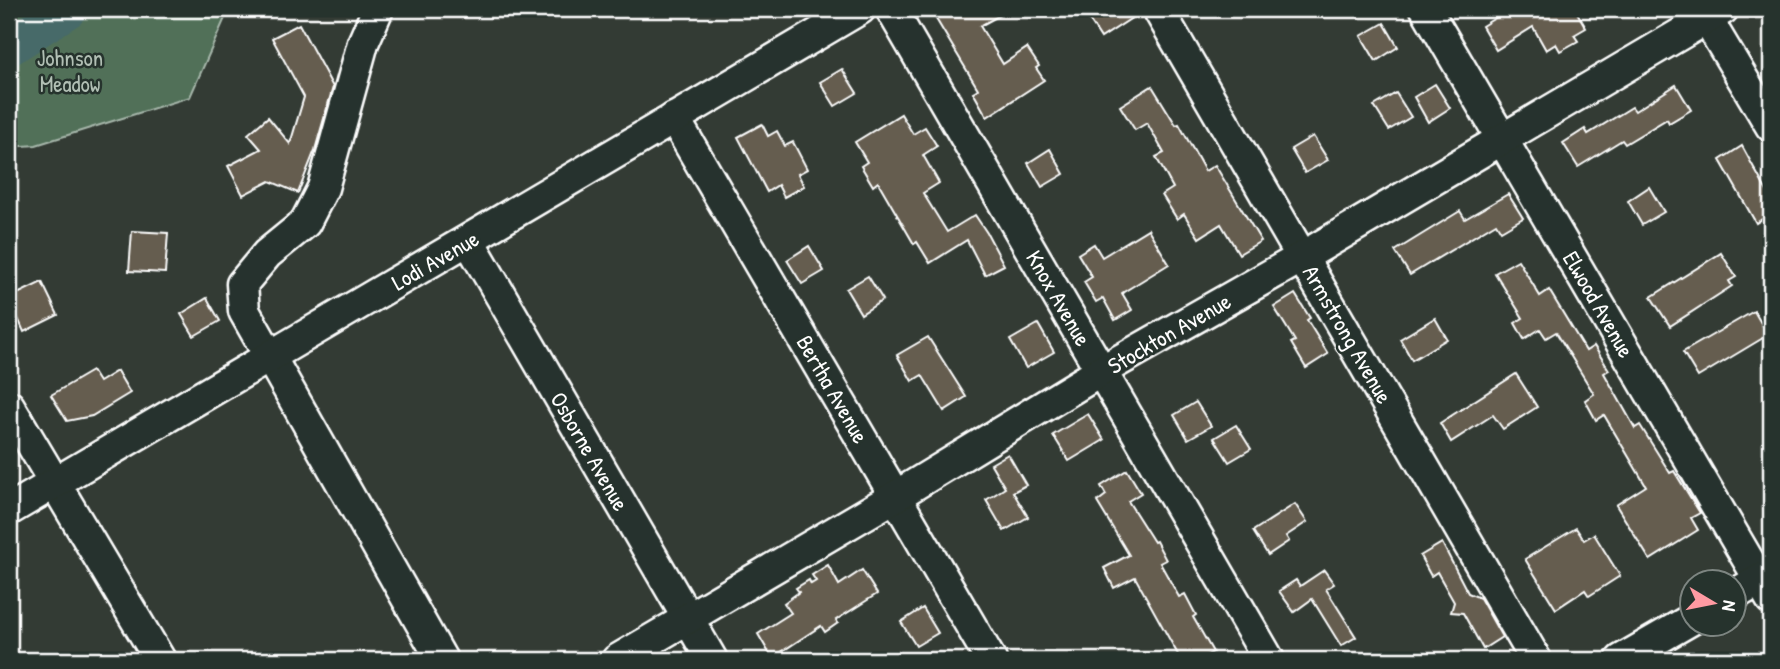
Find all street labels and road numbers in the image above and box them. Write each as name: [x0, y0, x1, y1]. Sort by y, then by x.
street label: Lodi Avenue: [386, 223, 484, 297]
street label: Knox Avenue: [1019, 245, 1099, 351]
street label: Elwood Avenue: [1556, 245, 1642, 363]
street label: Armstrong Avenue: [1296, 259, 1400, 409]
street label: Stockton Avenue: [1102, 285, 1236, 381]
street label: Bertha Avenue: [790, 329, 876, 449]
street label: Osborne Avenue: [543, 386, 637, 516]

